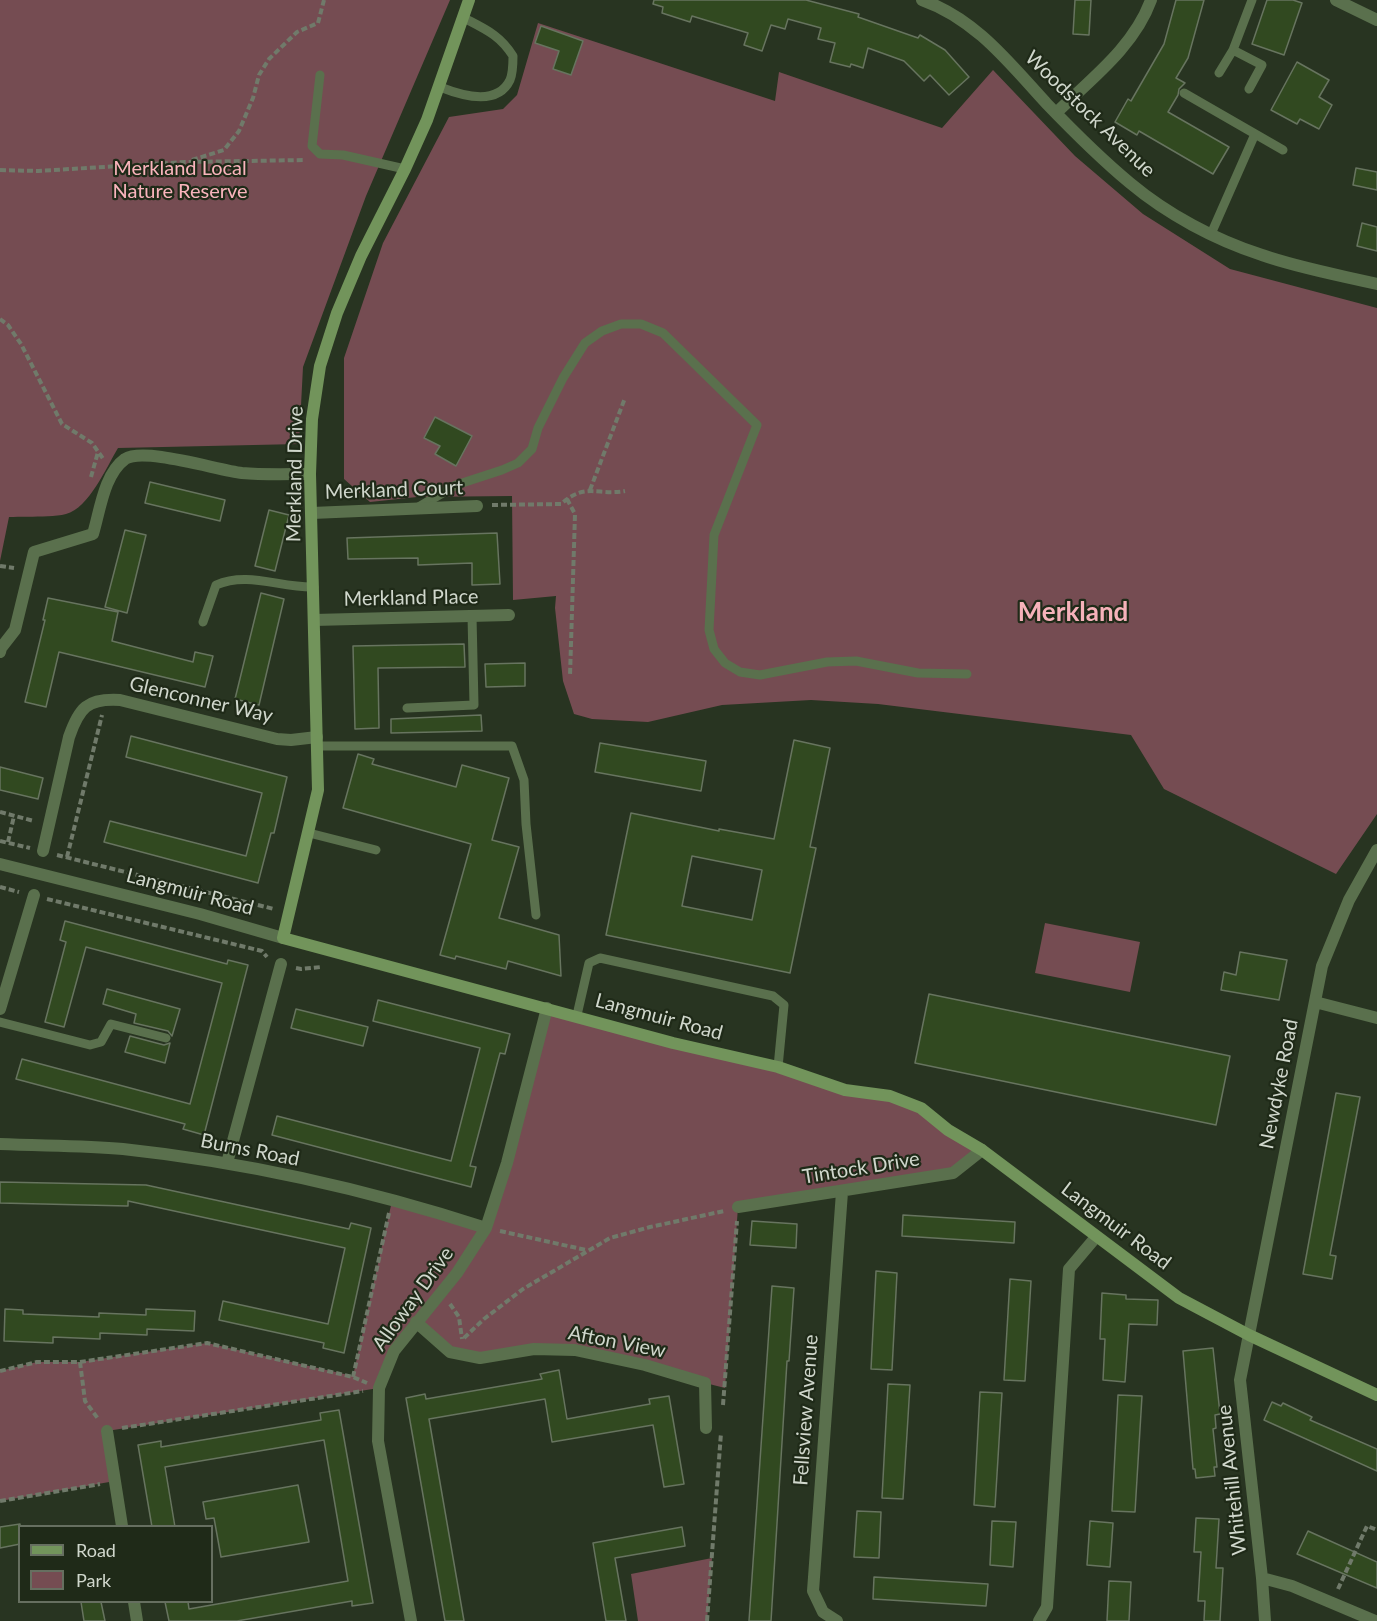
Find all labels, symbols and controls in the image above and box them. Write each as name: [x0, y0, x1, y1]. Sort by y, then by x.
street label: Woodstock Avenue: [1020, 46, 1160, 182]
park label: Merkland Local Nature Reserve: [112, 157, 248, 204]
street label: Merkland Drive: [282, 406, 308, 542]
street label: Merkland Court: [324, 476, 464, 504]
street label: Merkland Place: [343, 585, 479, 611]
district label: Merkland: [1018, 597, 1128, 629]
street label: Glenconner Way: [127, 672, 275, 728]
street label: Langmuir Road: [124, 863, 256, 921]
street label: Langmuir Road: [593, 988, 725, 1046]
street label: Newdyke Road: [1255, 1017, 1303, 1151]
street label: Burns Road: [198, 1129, 302, 1171]
street label: Tintock Drive: [801, 1147, 921, 1189]
street label: Langmuir Road: [1056, 1177, 1176, 1275]
street label: Alloway Drive: [367, 1242, 459, 1356]
street label: Afton View: [566, 1321, 668, 1363]
street label: Fellsview Avenue: [789, 1334, 823, 1486]
street label: Whitehill Avenue: [1212, 1404, 1252, 1556]
legend: [18, 1525, 213, 1603]
text: Road: [76, 1539, 116, 1561]
text: Park: [76, 1569, 111, 1591]

